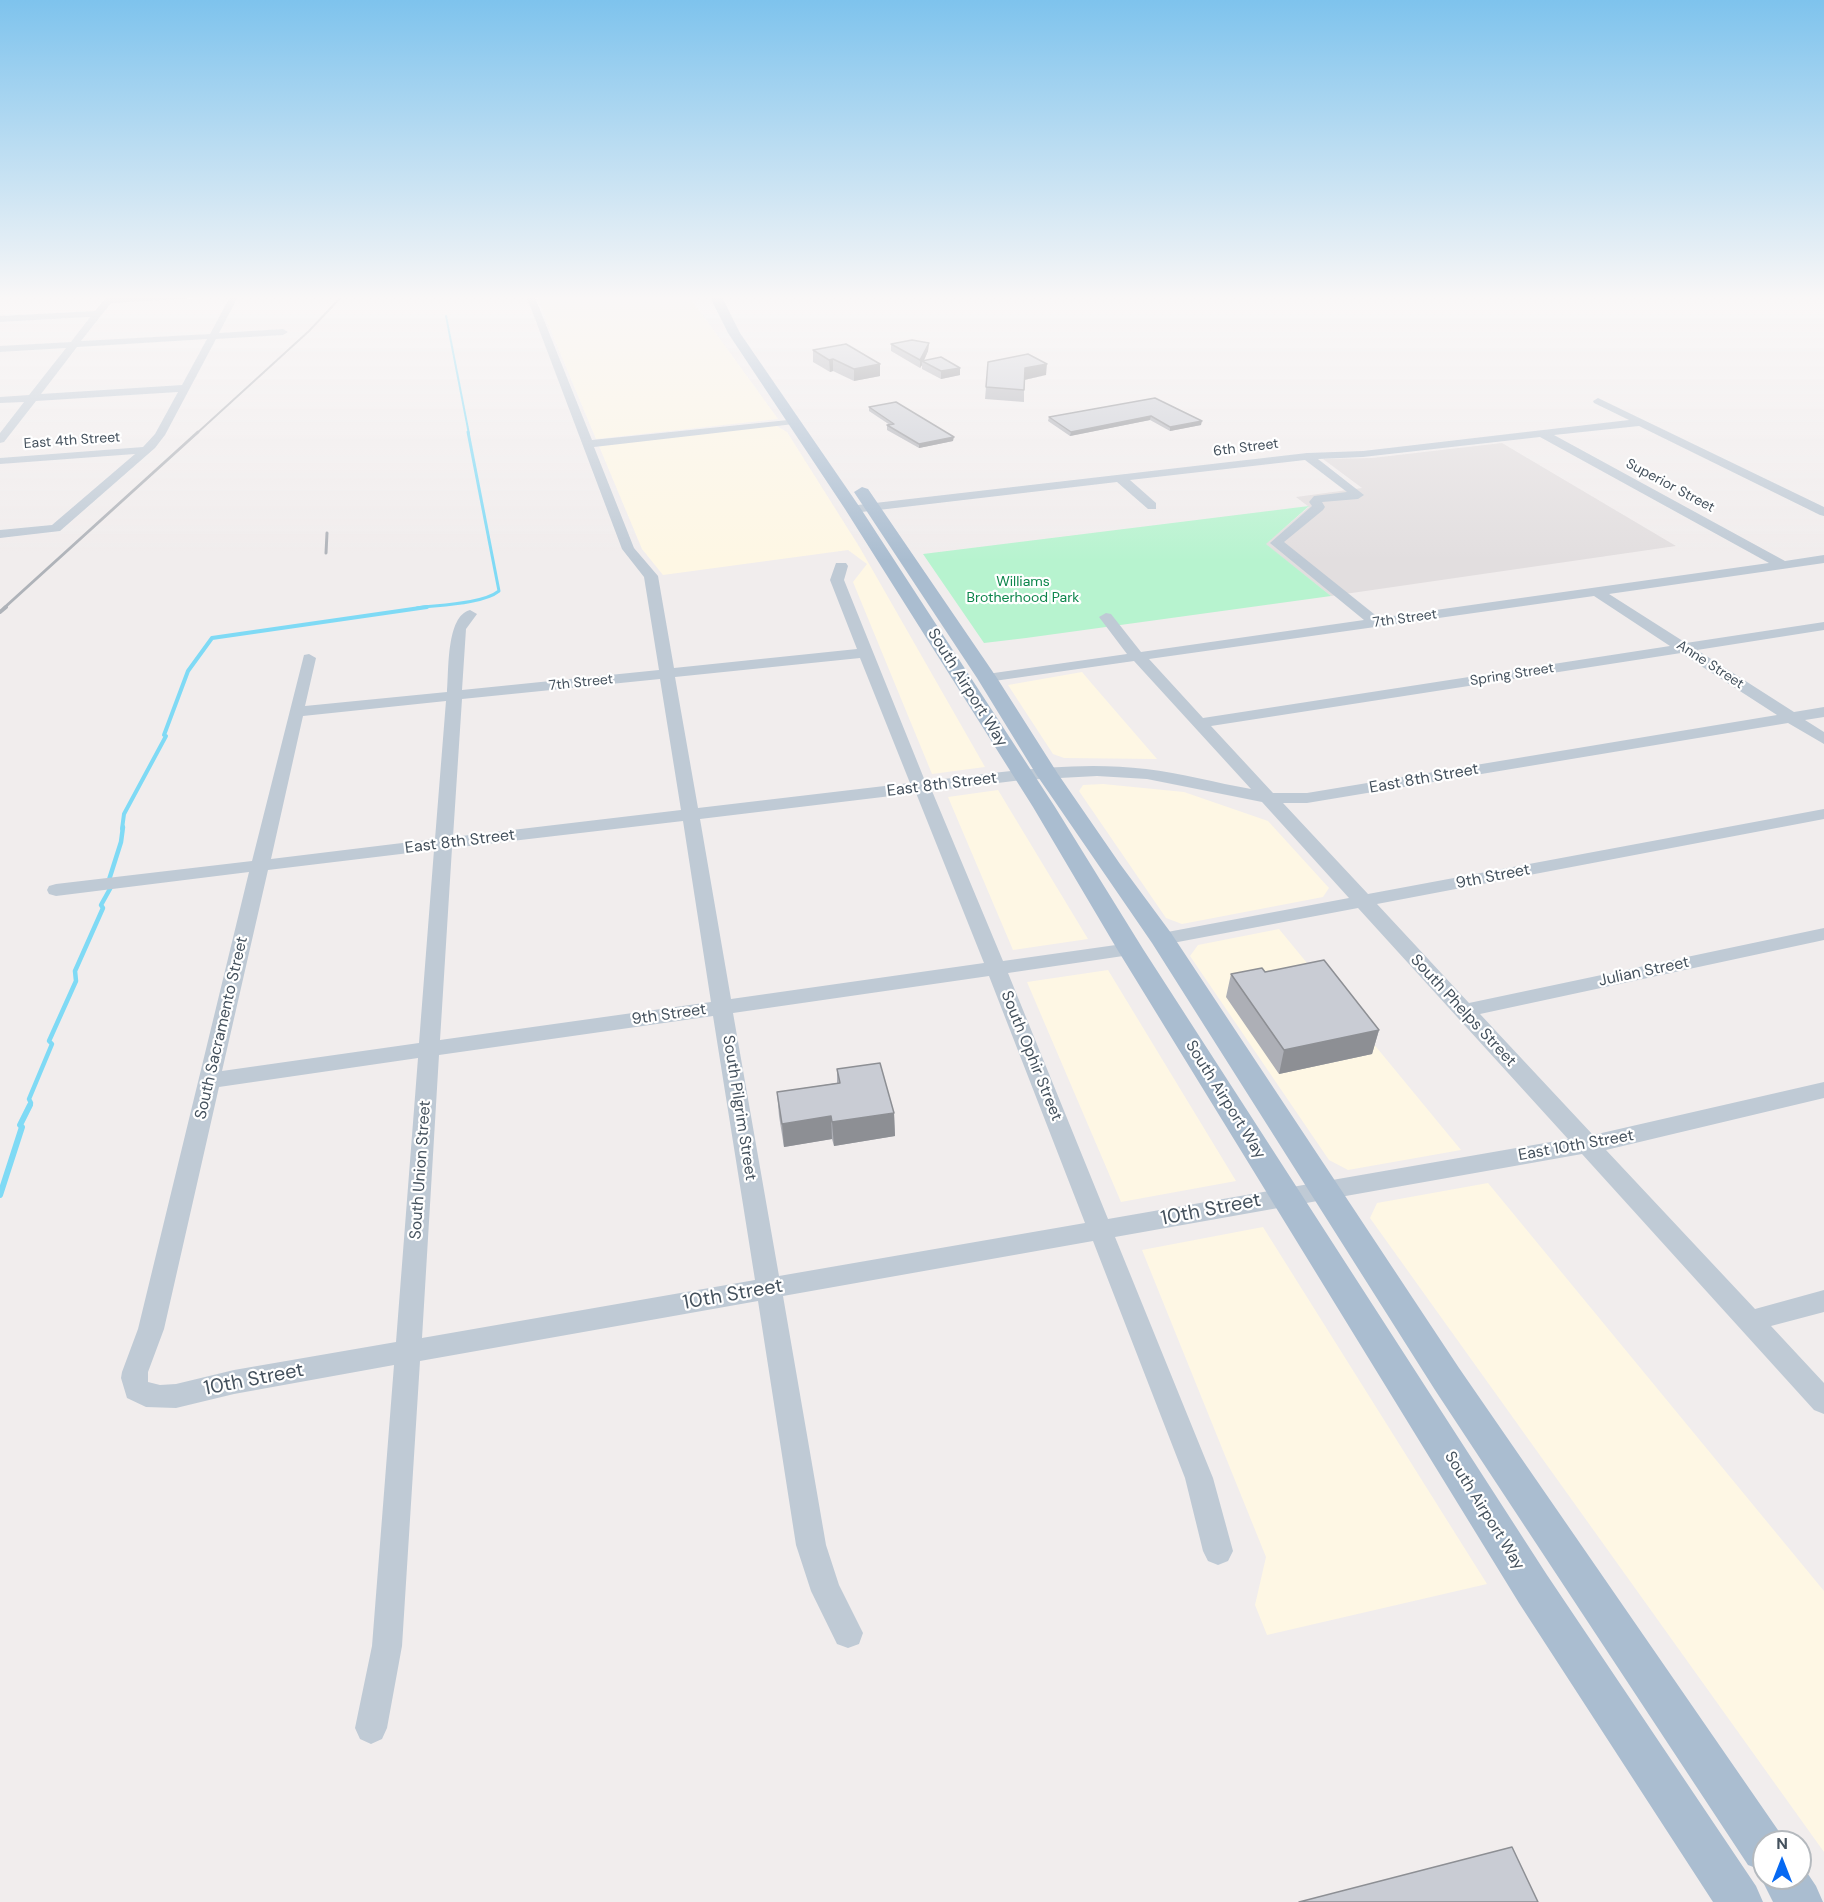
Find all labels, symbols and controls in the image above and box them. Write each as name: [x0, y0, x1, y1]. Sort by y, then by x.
street label: East 4th Street: [23, 429, 121, 453]
street label: 6th Street: [1212, 436, 1280, 460]
street label: Superior Street: [1623, 456, 1717, 516]
park label: Williams Brotherhood Park: [967, 574, 1079, 606]
street label: 7th Street: [1372, 606, 1438, 632]
street label: South Airport Way: [923, 625, 1011, 751]
street label: Anne Street: [1673, 637, 1747, 693]
street label: Spring Street: [1469, 660, 1555, 690]
street label: 7th Street: [548, 671, 614, 695]
street label: East 8th Street: [1368, 760, 1480, 798]
street label: East 8th Street: [886, 769, 998, 801]
street label: East 8th Street: [404, 826, 516, 858]
street label: 9th Street: [1454, 860, 1532, 894]
street label: South Sacramento Street: [192, 935, 252, 1121]
street label: South Phelps Street: [1406, 951, 1520, 1071]
street label: Julian Street: [1597, 953, 1691, 991]
street label: South Ophir Street: [996, 988, 1066, 1124]
street label: 9th Street: [630, 1000, 708, 1030]
street label: South Pilgrim Street: [718, 1034, 760, 1182]
street label: South Airport Way: [1181, 1037, 1269, 1163]
street label: South Union Street: [407, 1100, 435, 1240]
street label: East 10th Street: [1517, 1126, 1635, 1166]
street label: 10th Street: [1159, 1189, 1263, 1231]
street label: 10th Street: [681, 1274, 785, 1316]
street label: 10th Street: [202, 1359, 306, 1401]
street label: South Airport Way: [1440, 1448, 1528, 1574]
north arrow: [1752, 1830, 1812, 1890]
text: N: [1776, 1833, 1788, 1854]

